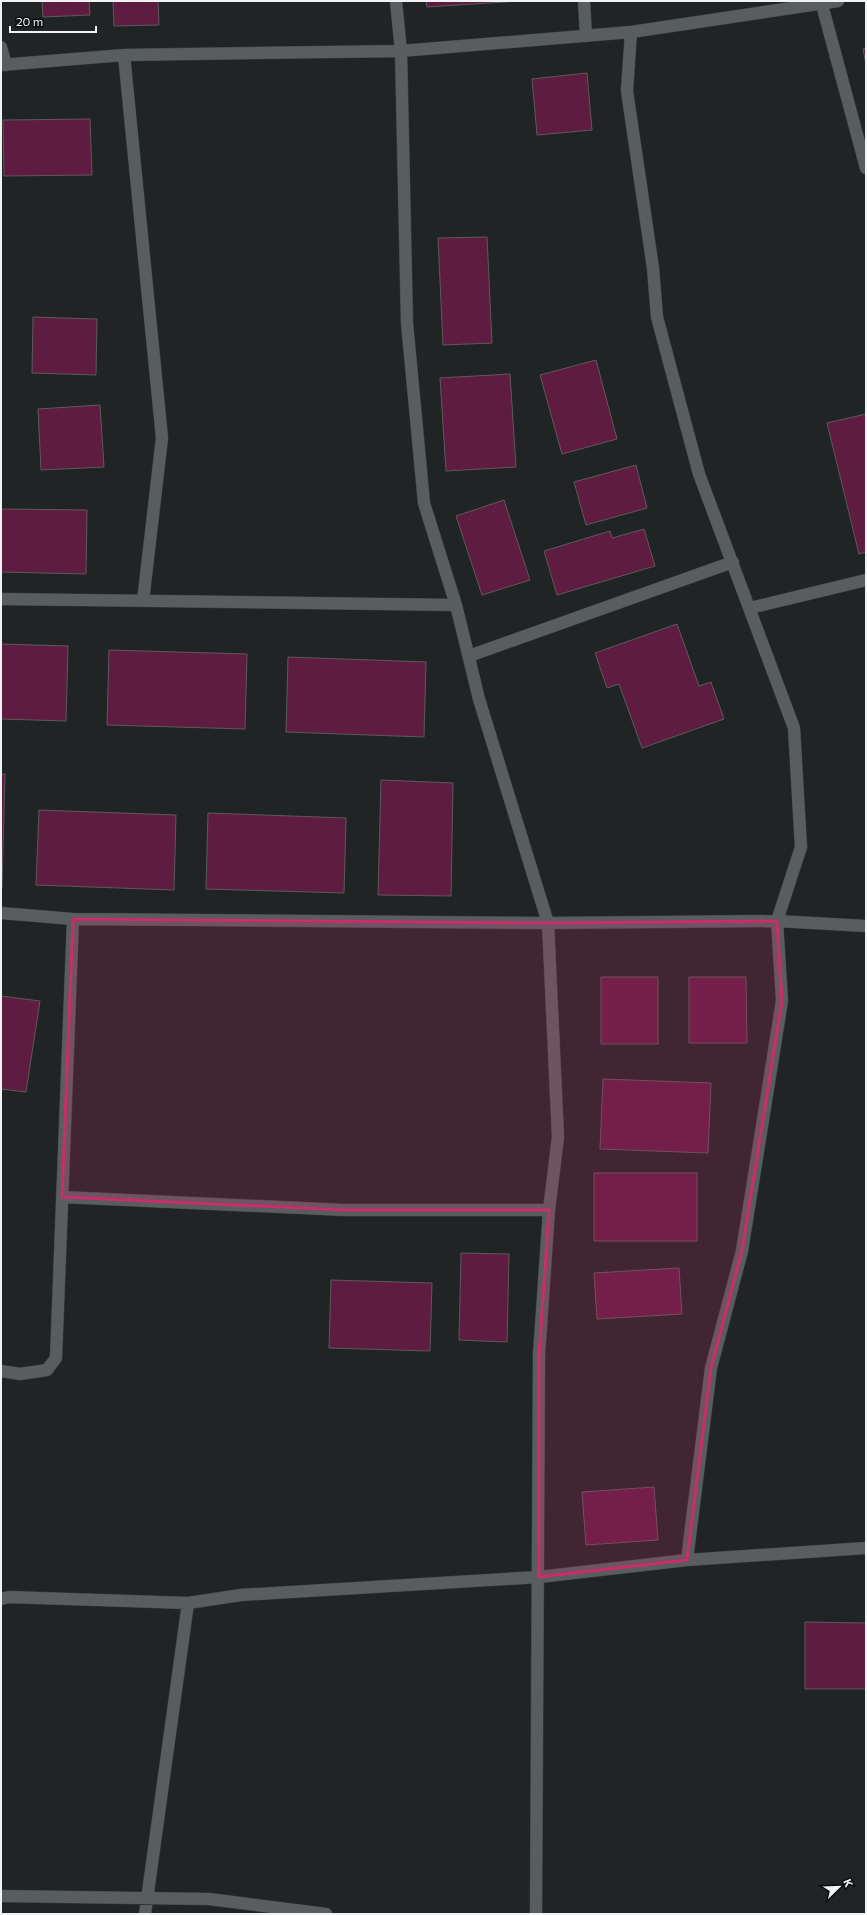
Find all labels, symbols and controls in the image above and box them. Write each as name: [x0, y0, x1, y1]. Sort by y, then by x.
scale bar: [10, 8, 96, 34]
text: 20 m: [16, 14, 43, 28]
north arrow: [819, 1867, 859, 1907]
text: K: [841, 1877, 856, 1889]

